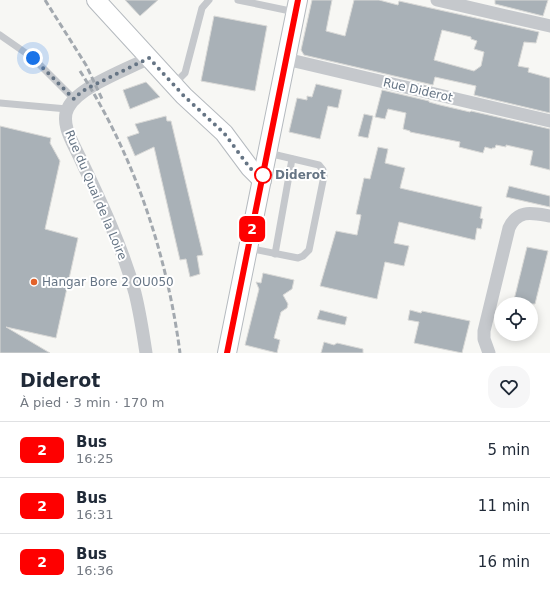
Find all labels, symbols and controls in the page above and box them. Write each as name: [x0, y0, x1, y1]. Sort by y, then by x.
your location: [23, 48, 43, 68]
street label: Rue Diderot: [382, 75, 454, 105]
street label: Rue du Quai de la Loire: [62, 128, 130, 262]
marker: Diderot: [254, 166, 272, 184]
place label: Diderot: [275, 168, 326, 182]
line badge: 2: [239, 216, 265, 242]
text: 2: [247, 221, 257, 237]
place label: Hangar Bore 2 OU050: [42, 275, 174, 289]
marker: Hangar Bore 2 OU050: [29, 277, 39, 287]
map controls: [494, 297, 538, 341]
button: locate: [494, 297, 538, 341]
button: heart: [488, 366, 530, 408]
text: Diderot: [20, 369, 100, 391]
text: À pied · 3 min · 170 m: [20, 395, 164, 410]
text: Bus: [76, 433, 107, 451]
text: 5 min: [487, 441, 530, 459]
text: 2: [37, 442, 47, 458]
text: 16:25: [76, 451, 113, 466]
text: Bus: [76, 489, 107, 507]
text: 11 min: [478, 497, 530, 515]
text: 2: [37, 498, 47, 514]
text: 16:31: [76, 507, 113, 522]
text: Bus: [76, 545, 107, 563]
text: 16 min: [478, 553, 530, 571]
text: 2: [37, 554, 47, 570]
text: 16:36: [76, 563, 113, 578]

